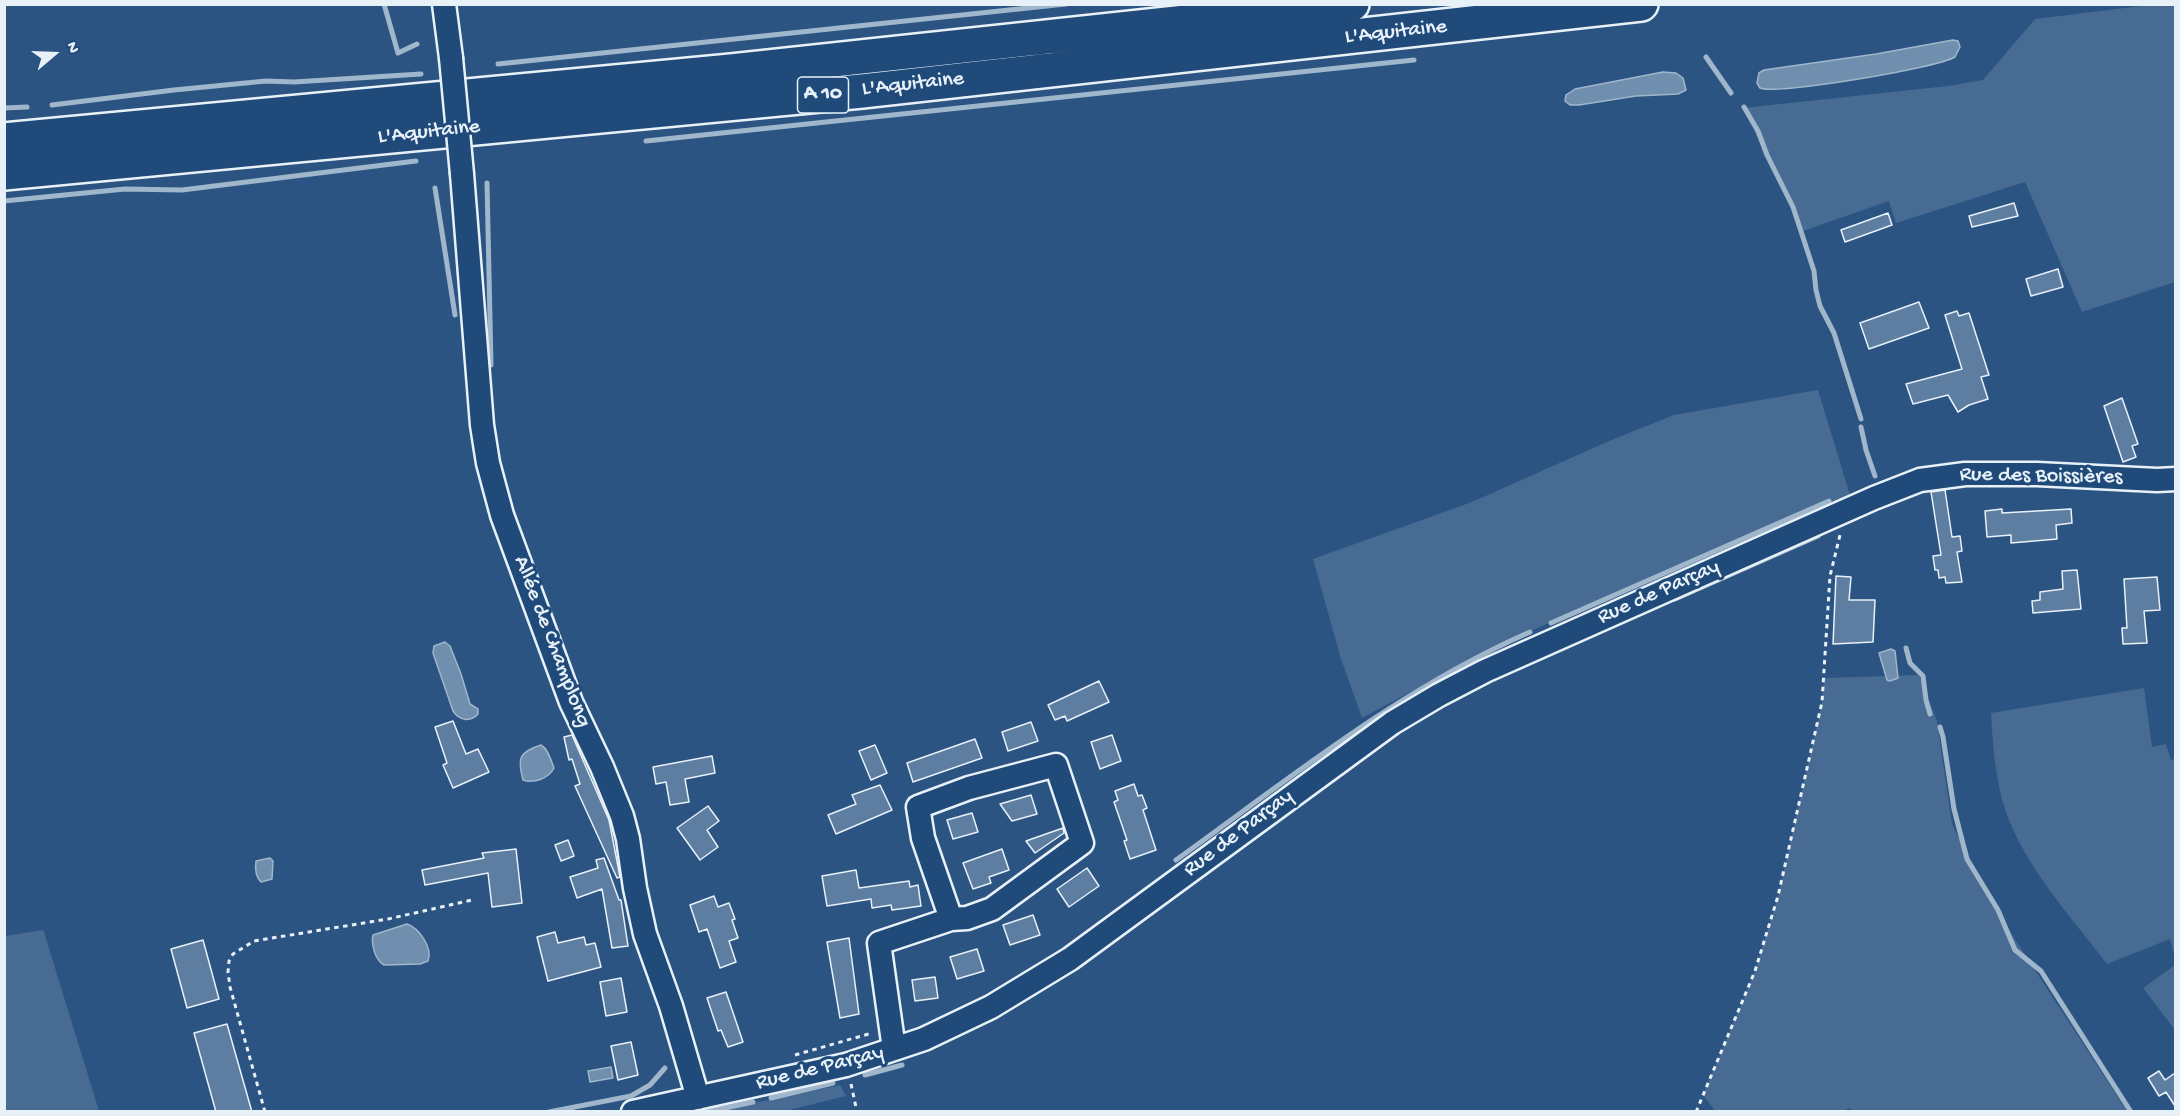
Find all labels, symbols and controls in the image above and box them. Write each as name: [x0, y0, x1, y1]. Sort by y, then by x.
street label: L'Aquitaine: [1344, 15, 1448, 51]
north arrow: [24, 24, 84, 84]
text: N: [61, 40, 82, 56]
street label: L'Aquitaine: [861, 67, 965, 103]
road number: A 10: [798, 77, 848, 113]
street label: L'Aquitaine: [377, 115, 481, 151]
street label: Rue des Boissières: [1959, 462, 2123, 492]
street label: Allée de Champlong: [506, 552, 596, 732]
street label: Rue de Parçay: [1594, 554, 1724, 632]
street label: Rue de Parçay: [1179, 784, 1299, 884]
street label: Rue de Parçay: [753, 1040, 887, 1098]

